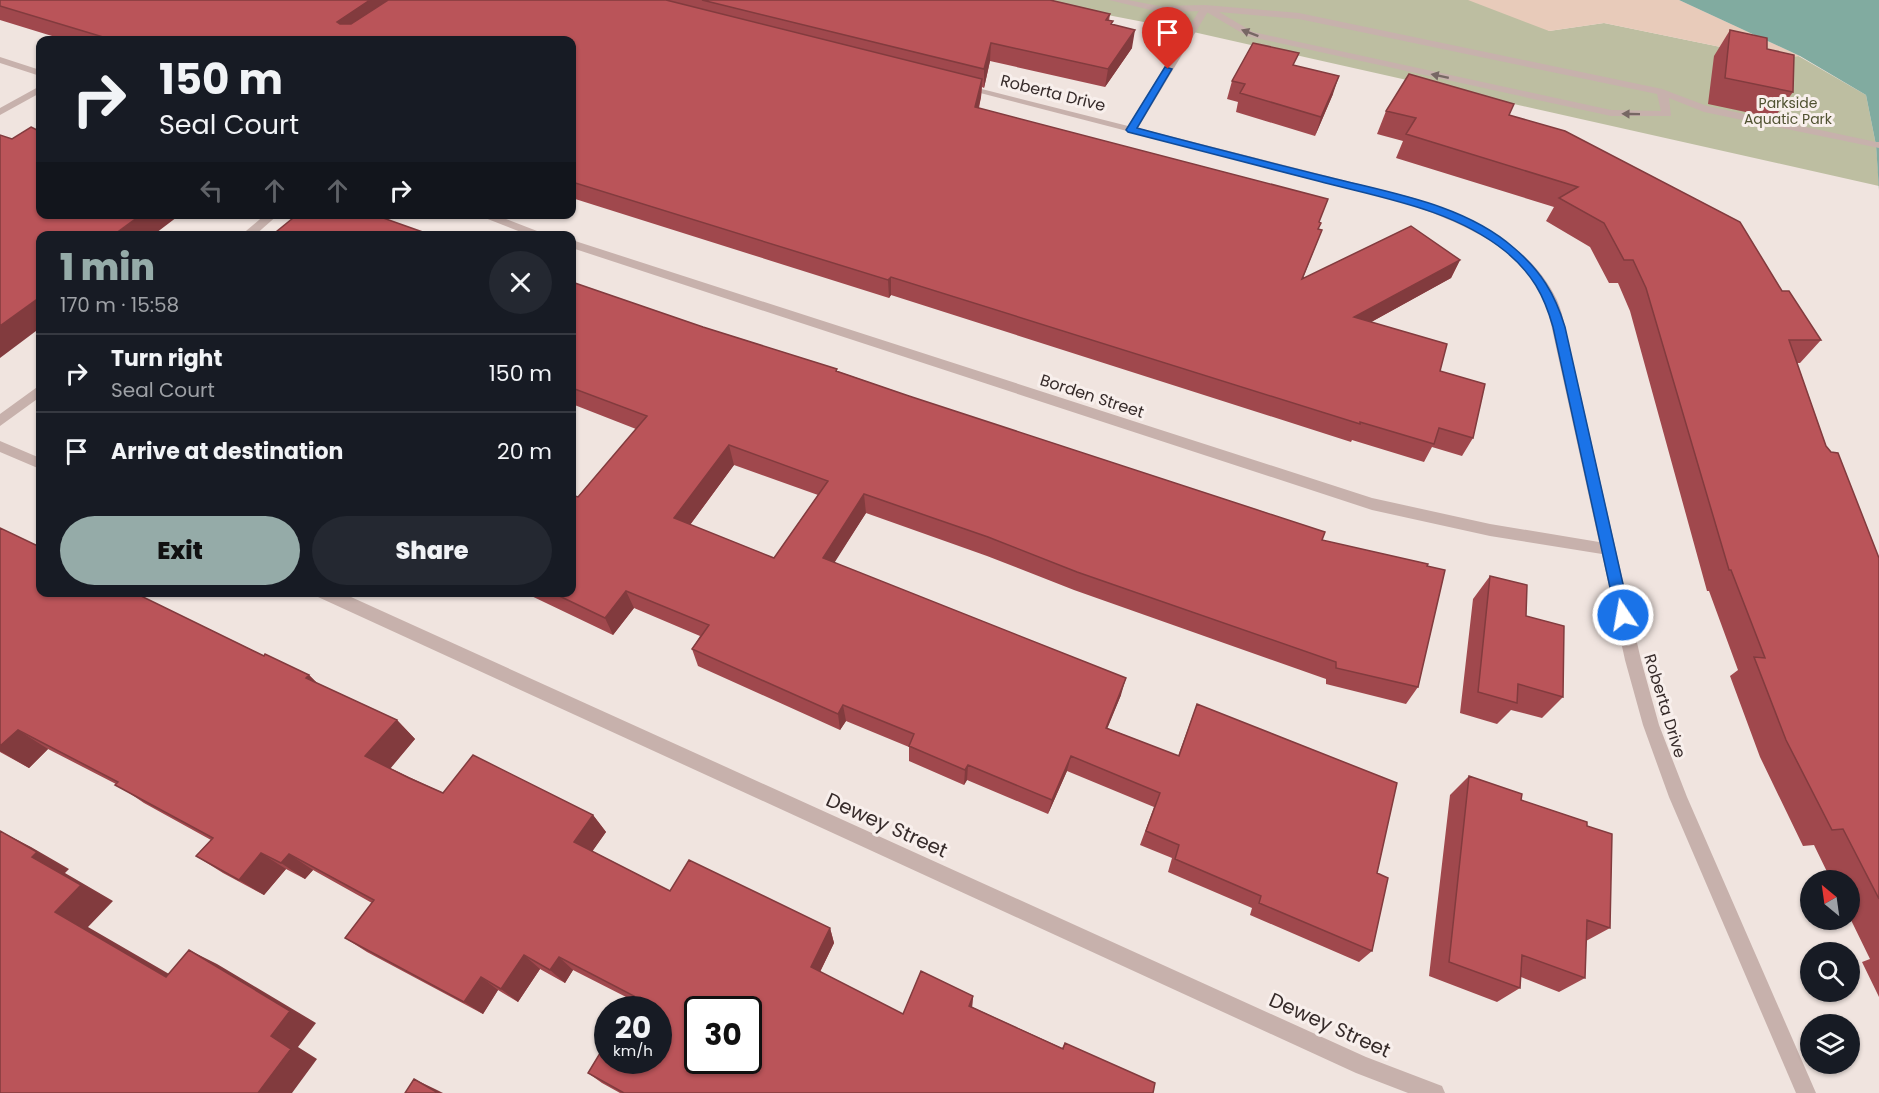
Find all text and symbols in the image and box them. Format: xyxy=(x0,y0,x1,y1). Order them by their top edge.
pin xyxy=(1142,7,1193,69)
icon: arrive xyxy=(1151,16,1184,49)
one-way arrow xyxy=(1241,27,1259,37)
text: 150 m xyxy=(159,50,283,109)
icon: right xyxy=(60,60,138,138)
street label: Roberta Drive xyxy=(998,69,1108,117)
one-way arrow xyxy=(1431,71,1450,80)
park label: Parkside Aquatic Park xyxy=(1744,93,1833,129)
text: Seal Court xyxy=(159,106,299,143)
one-way arrow xyxy=(1622,109,1641,119)
icon: left xyxy=(195,174,228,207)
icon: ahead xyxy=(258,174,291,207)
icon: ahead xyxy=(321,174,354,207)
icon: right xyxy=(384,174,417,207)
text: 1 min xyxy=(60,242,155,293)
button: close xyxy=(489,251,552,314)
text: 170 m · 15:58 xyxy=(60,291,179,319)
text: Turn right xyxy=(111,343,222,374)
icon: right xyxy=(60,357,93,390)
text: 150 m xyxy=(489,358,552,389)
street label: Borden Street xyxy=(1037,368,1147,424)
text: Seal Court xyxy=(111,376,215,404)
icon: arrive xyxy=(60,435,93,468)
text: Arrive at destination xyxy=(111,436,343,467)
text: 20 m xyxy=(497,436,552,467)
button: Exit xyxy=(60,516,300,585)
button: Share xyxy=(312,516,552,585)
position arrow xyxy=(1591,583,1655,647)
street label: Roberta Drive xyxy=(1638,651,1692,761)
street label: Dewey Street xyxy=(822,786,952,864)
north arrow xyxy=(1800,870,1860,930)
map controls xyxy=(1800,870,1860,1074)
button: search xyxy=(1800,942,1860,1002)
street label: Dewey Street xyxy=(1265,986,1395,1064)
speed limit sign: 30 xyxy=(684,996,762,1074)
text: 20 xyxy=(615,1006,651,1049)
button: layers xyxy=(1800,1014,1860,1074)
text: km/h xyxy=(613,1040,653,1061)

